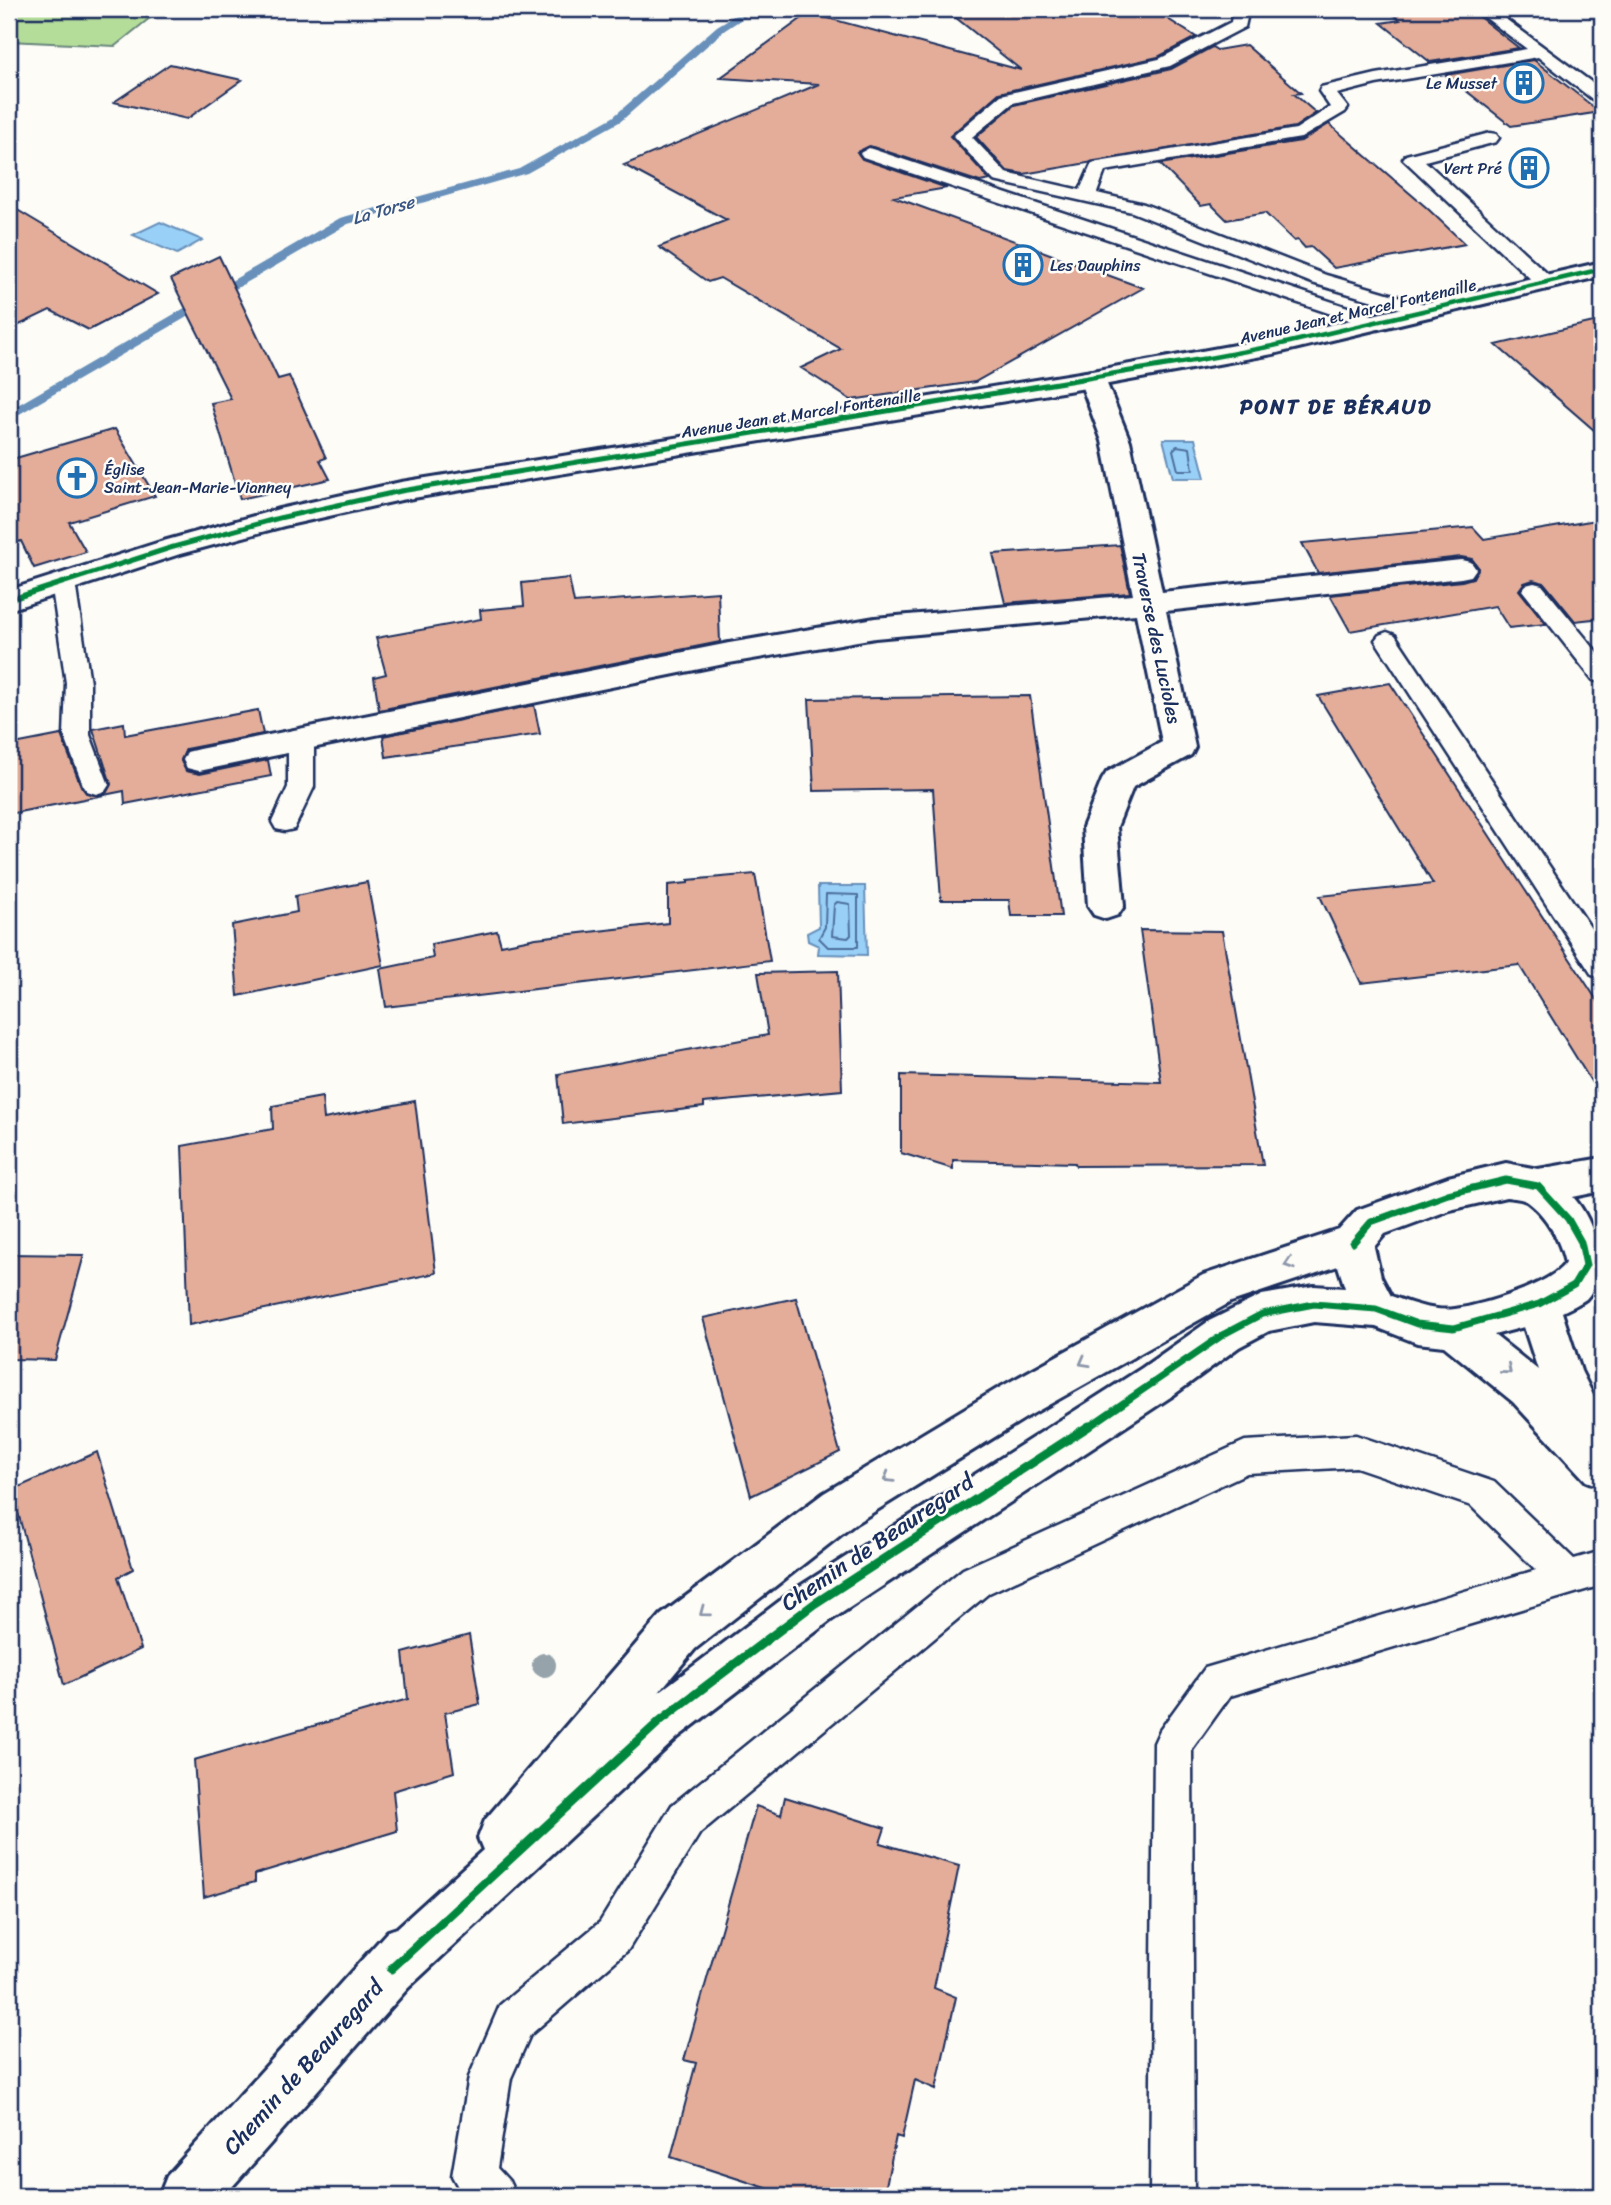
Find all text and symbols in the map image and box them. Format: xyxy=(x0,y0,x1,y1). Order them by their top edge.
building icon: Le Musset xyxy=(1503,62,1545,104)
place label: Le Musset xyxy=(1426,69,1498,98)
building icon: Vert Pré xyxy=(1508,147,1550,189)
place label: Vert Pré xyxy=(1444,154,1502,183)
water label: La Torse xyxy=(348,185,420,234)
building icon: Les Dauphins xyxy=(1002,244,1044,286)
place label: Les Dauphins xyxy=(1050,251,1141,280)
street label: Avenue Jean et Marcel Fontenaille xyxy=(1236,270,1479,353)
street label: Avenue Jean et Marcel Fontenaille xyxy=(678,380,923,447)
district label: PONT DE BÉRAUD xyxy=(1240,388,1432,426)
place label: Église Saint-Jean-Marie-Vianney xyxy=(104,455,292,502)
church icon: Église Saint-Jean-Marie-Vianney xyxy=(56,457,98,499)
street label: Traverse des Lucioles xyxy=(1122,549,1191,727)
one-way arrow xyxy=(1283,1256,1295,1270)
one-way arrow xyxy=(1079,1354,1091,1367)
one-way arrow xyxy=(1499,1362,1512,1374)
street label: Chemin de Beauregard xyxy=(772,1461,984,1623)
one-way arrow xyxy=(883,1470,896,1483)
one-way arrow xyxy=(700,1603,712,1616)
street label: Chemin de Beauregard xyxy=(212,1968,395,2165)

